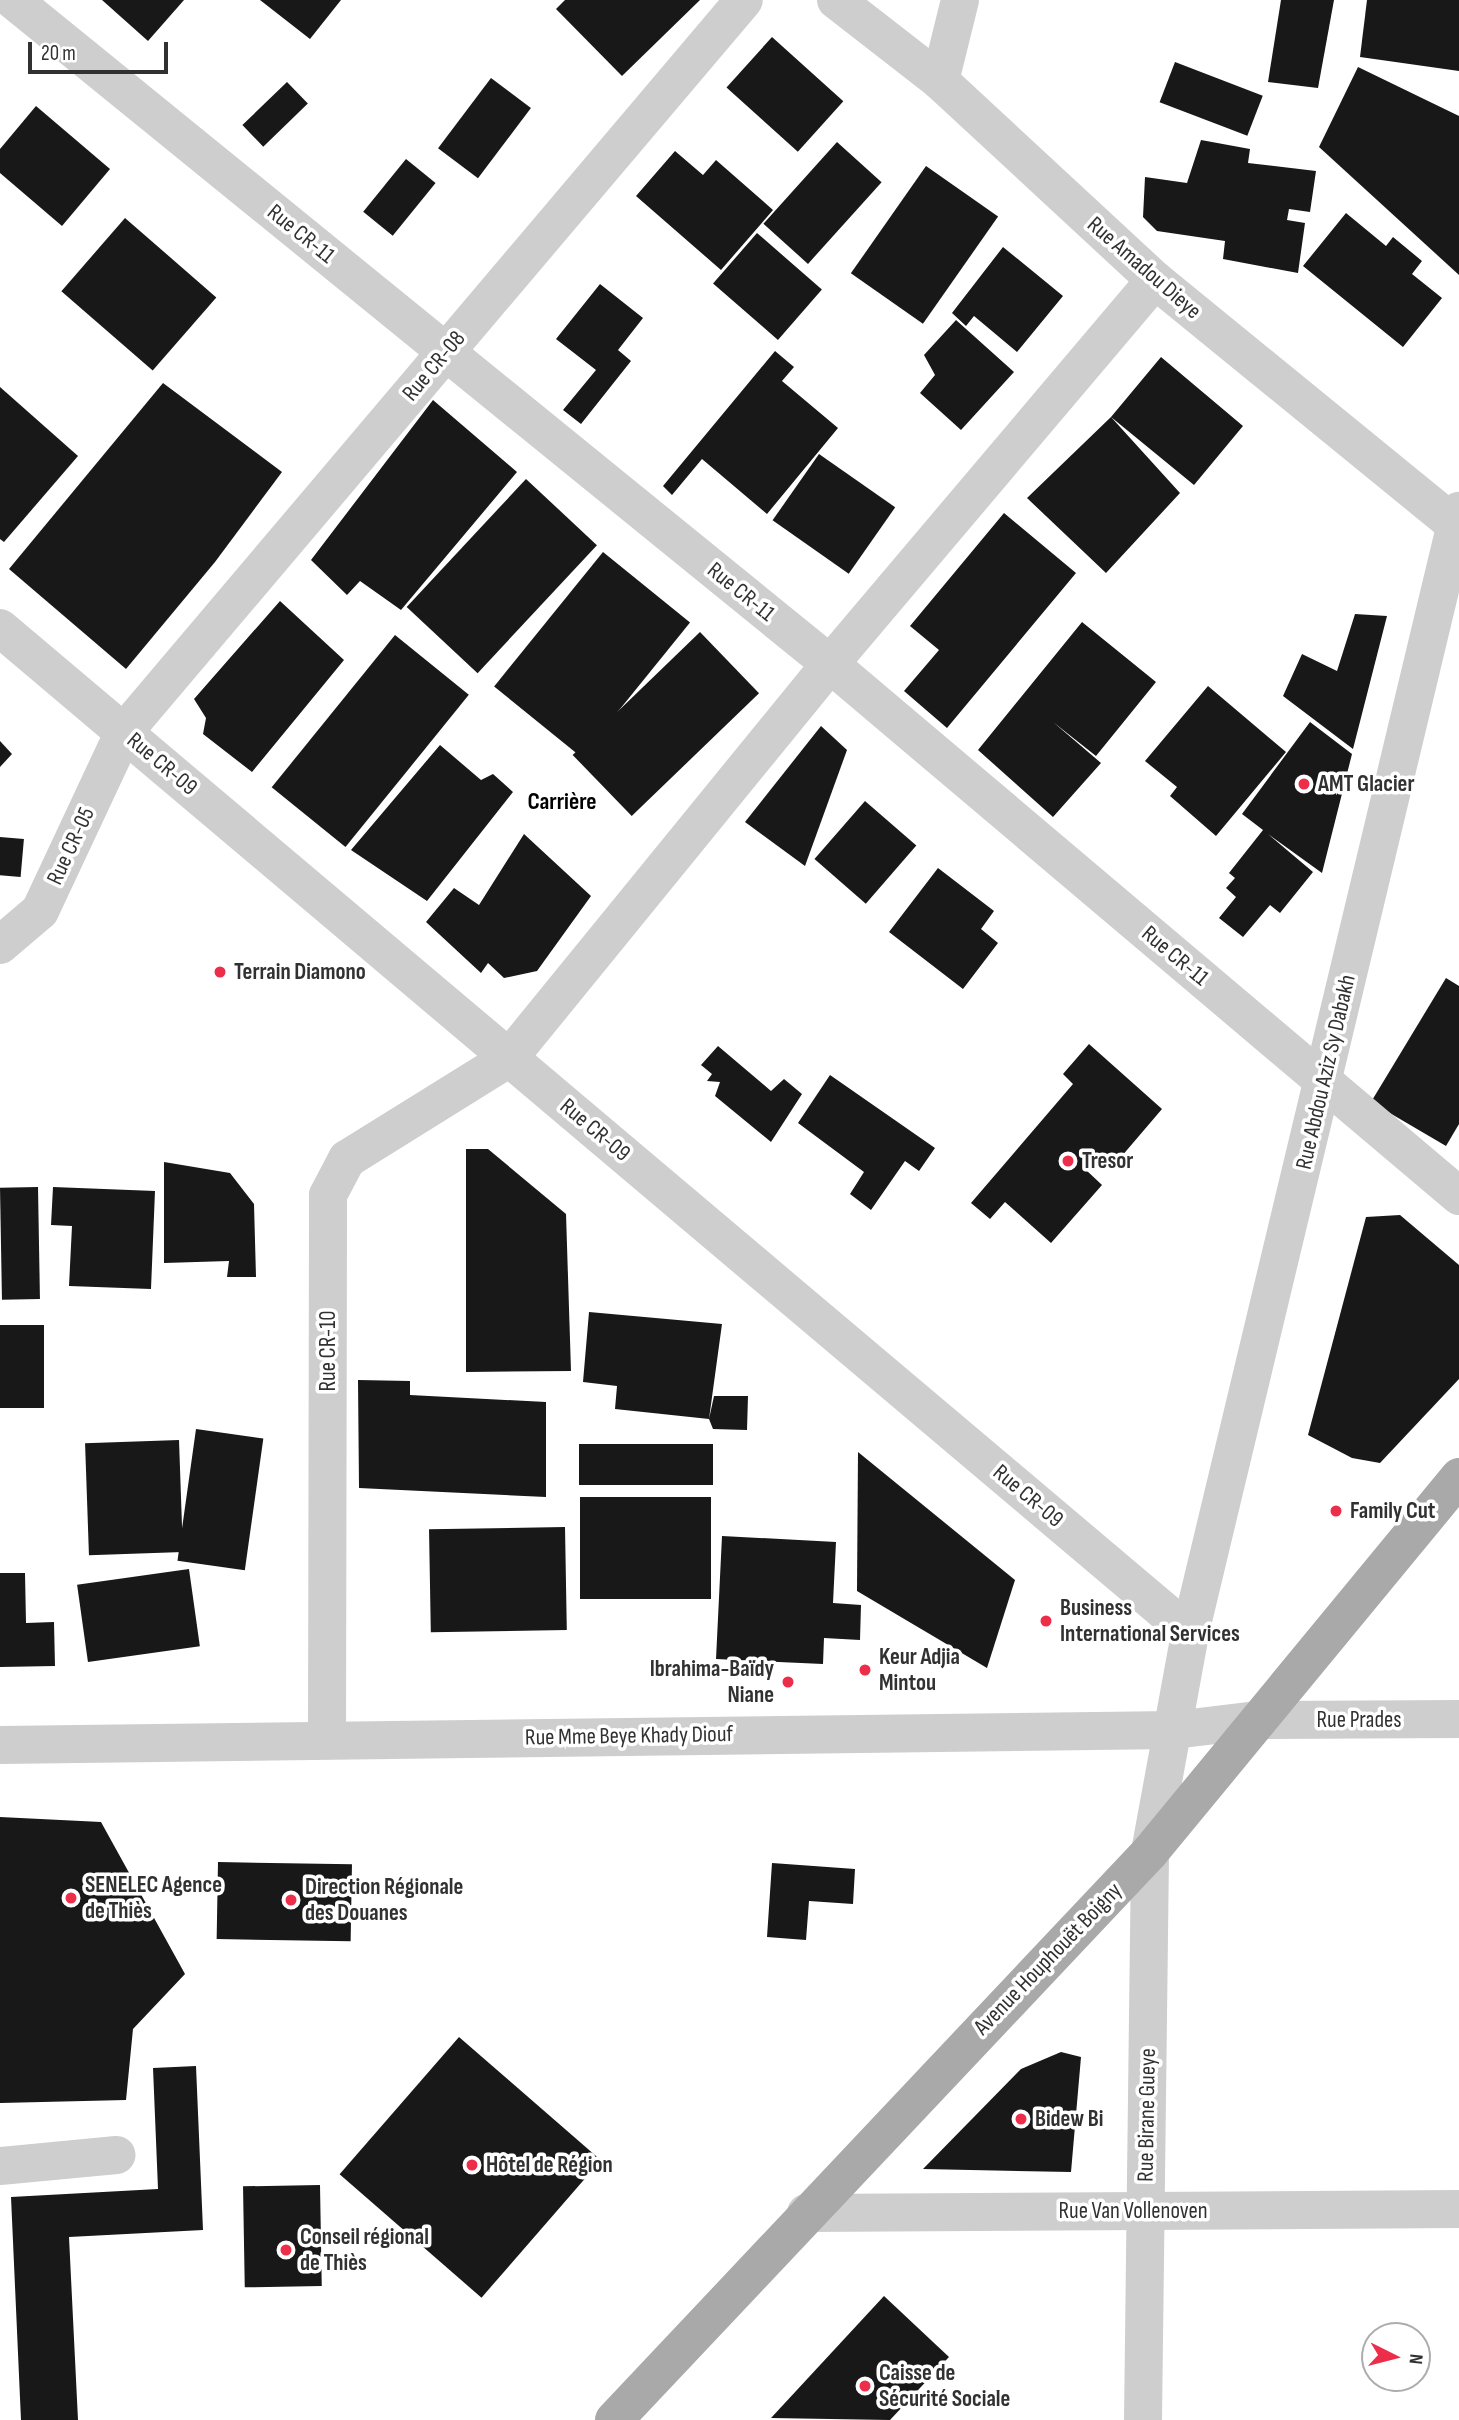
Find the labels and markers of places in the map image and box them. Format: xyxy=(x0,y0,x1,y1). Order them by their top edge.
place label: AMT Glacier xyxy=(1318,770,1415,798)
marker: AMT Glacier xyxy=(1296,776,1312,792)
place label: Terrain Diamono xyxy=(234,958,366,986)
marker: Terrain Diamono xyxy=(212,964,228,980)
place label: Tresor xyxy=(1082,1147,1133,1175)
marker: Tresor xyxy=(1060,1153,1076,1169)
place label: Family Cut xyxy=(1350,1497,1435,1525)
marker: Family Cut xyxy=(1328,1503,1344,1519)
place label: Business International Services xyxy=(1060,1594,1240,1648)
marker: Business International Services xyxy=(1038,1613,1054,1629)
place label: Keur Adjia Mintou xyxy=(879,1643,960,1697)
place label: Ibrahima-Baïdy Niane xyxy=(650,1655,774,1709)
marker: Keur Adjia Mintou xyxy=(857,1662,873,1678)
marker: Ibrahima-Baïdy Niane xyxy=(780,1674,796,1690)
place label: SENELEC Agence de Thiès xyxy=(85,1871,222,1925)
place label: Direction Régionale des Douanes xyxy=(305,1873,463,1927)
marker: SENELEC Agence de Thiès xyxy=(63,1890,79,1906)
marker: Direction Régionale des Douanes xyxy=(283,1892,299,1908)
place label: Bidew Bi xyxy=(1035,2105,1103,2133)
marker: Bidew Bi xyxy=(1013,2111,1029,2127)
place label: Hôtel de Région xyxy=(486,2151,613,2179)
marker: Hôtel de Région xyxy=(464,2157,480,2173)
place label: Conseil régional de Thiès xyxy=(300,2223,429,2277)
marker: Conseil régional de Thiès xyxy=(278,2242,294,2258)
place label: Caisse de Sécurité Sociale xyxy=(879,2359,1010,2413)
marker: Caisse de Sécurité Sociale xyxy=(857,2378,873,2394)

